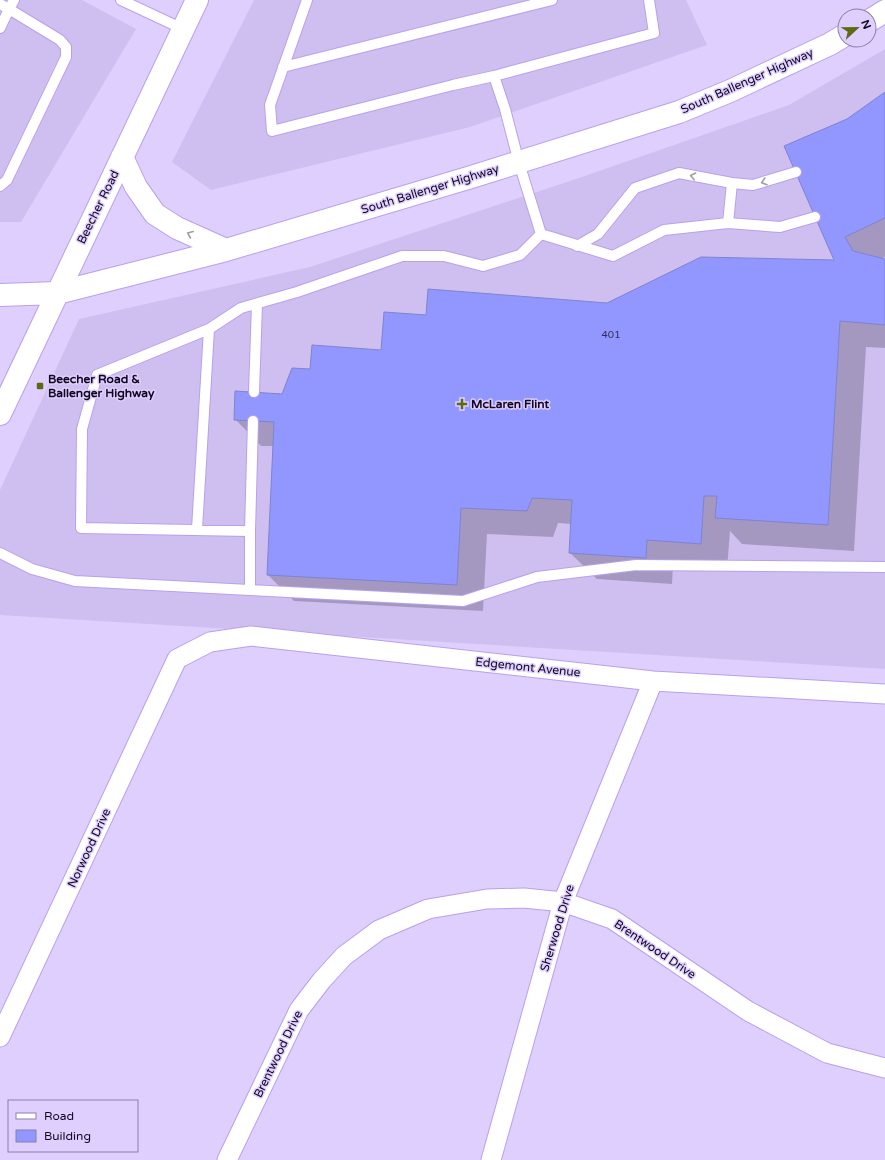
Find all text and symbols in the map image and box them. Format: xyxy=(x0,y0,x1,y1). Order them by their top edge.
north arrow xyxy=(837,8,877,48)
text: N xyxy=(858,18,873,31)
street label: South Ballenger Highway xyxy=(679,45,816,117)
street label: South Ballenger Highway xyxy=(359,161,501,217)
street label: Beecher Road xyxy=(74,168,122,246)
one-way arrow xyxy=(690,172,696,180)
one-way arrow xyxy=(761,177,768,186)
one-way arrow xyxy=(187,231,195,239)
house number: 401 xyxy=(602,329,620,341)
place label: Beecher Road & Ballenger Highway xyxy=(48,372,155,401)
marker: Beecher Road & Ballenger Highway xyxy=(35,381,45,391)
place label: McLaren Flint xyxy=(471,397,549,411)
marker: McLaren Flint xyxy=(456,398,468,410)
street label: Edgemont Avenue xyxy=(475,655,581,679)
street label: Norwood Drive xyxy=(65,806,114,890)
street label: Sherwood Drive xyxy=(537,883,577,973)
street label: Brentwood Drive xyxy=(612,917,699,982)
street label: Brentwood Drive xyxy=(251,1008,305,1100)
legend xyxy=(8,1100,138,1152)
text: Road xyxy=(44,1109,74,1123)
text: Building xyxy=(44,1129,91,1143)

